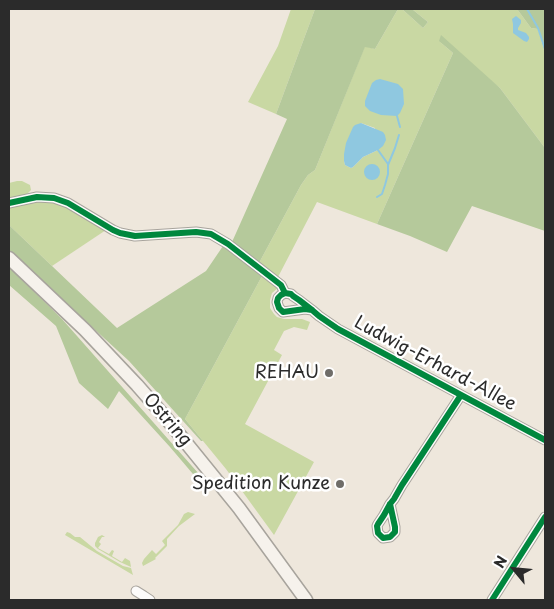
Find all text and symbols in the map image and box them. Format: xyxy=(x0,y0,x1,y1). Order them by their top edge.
street label: Ludwig-Erhard-Allee xyxy=(350,312,520,416)
place label: REHAU xyxy=(255,362,319,384)
marker: REHAU xyxy=(323,367,335,379)
street label: Ostring xyxy=(138,389,196,451)
place label: Spedition Kunze xyxy=(192,473,330,495)
marker: Spedition Kunze xyxy=(334,478,346,490)
north arrow xyxy=(489,544,539,594)
text: N xyxy=(488,552,512,572)

